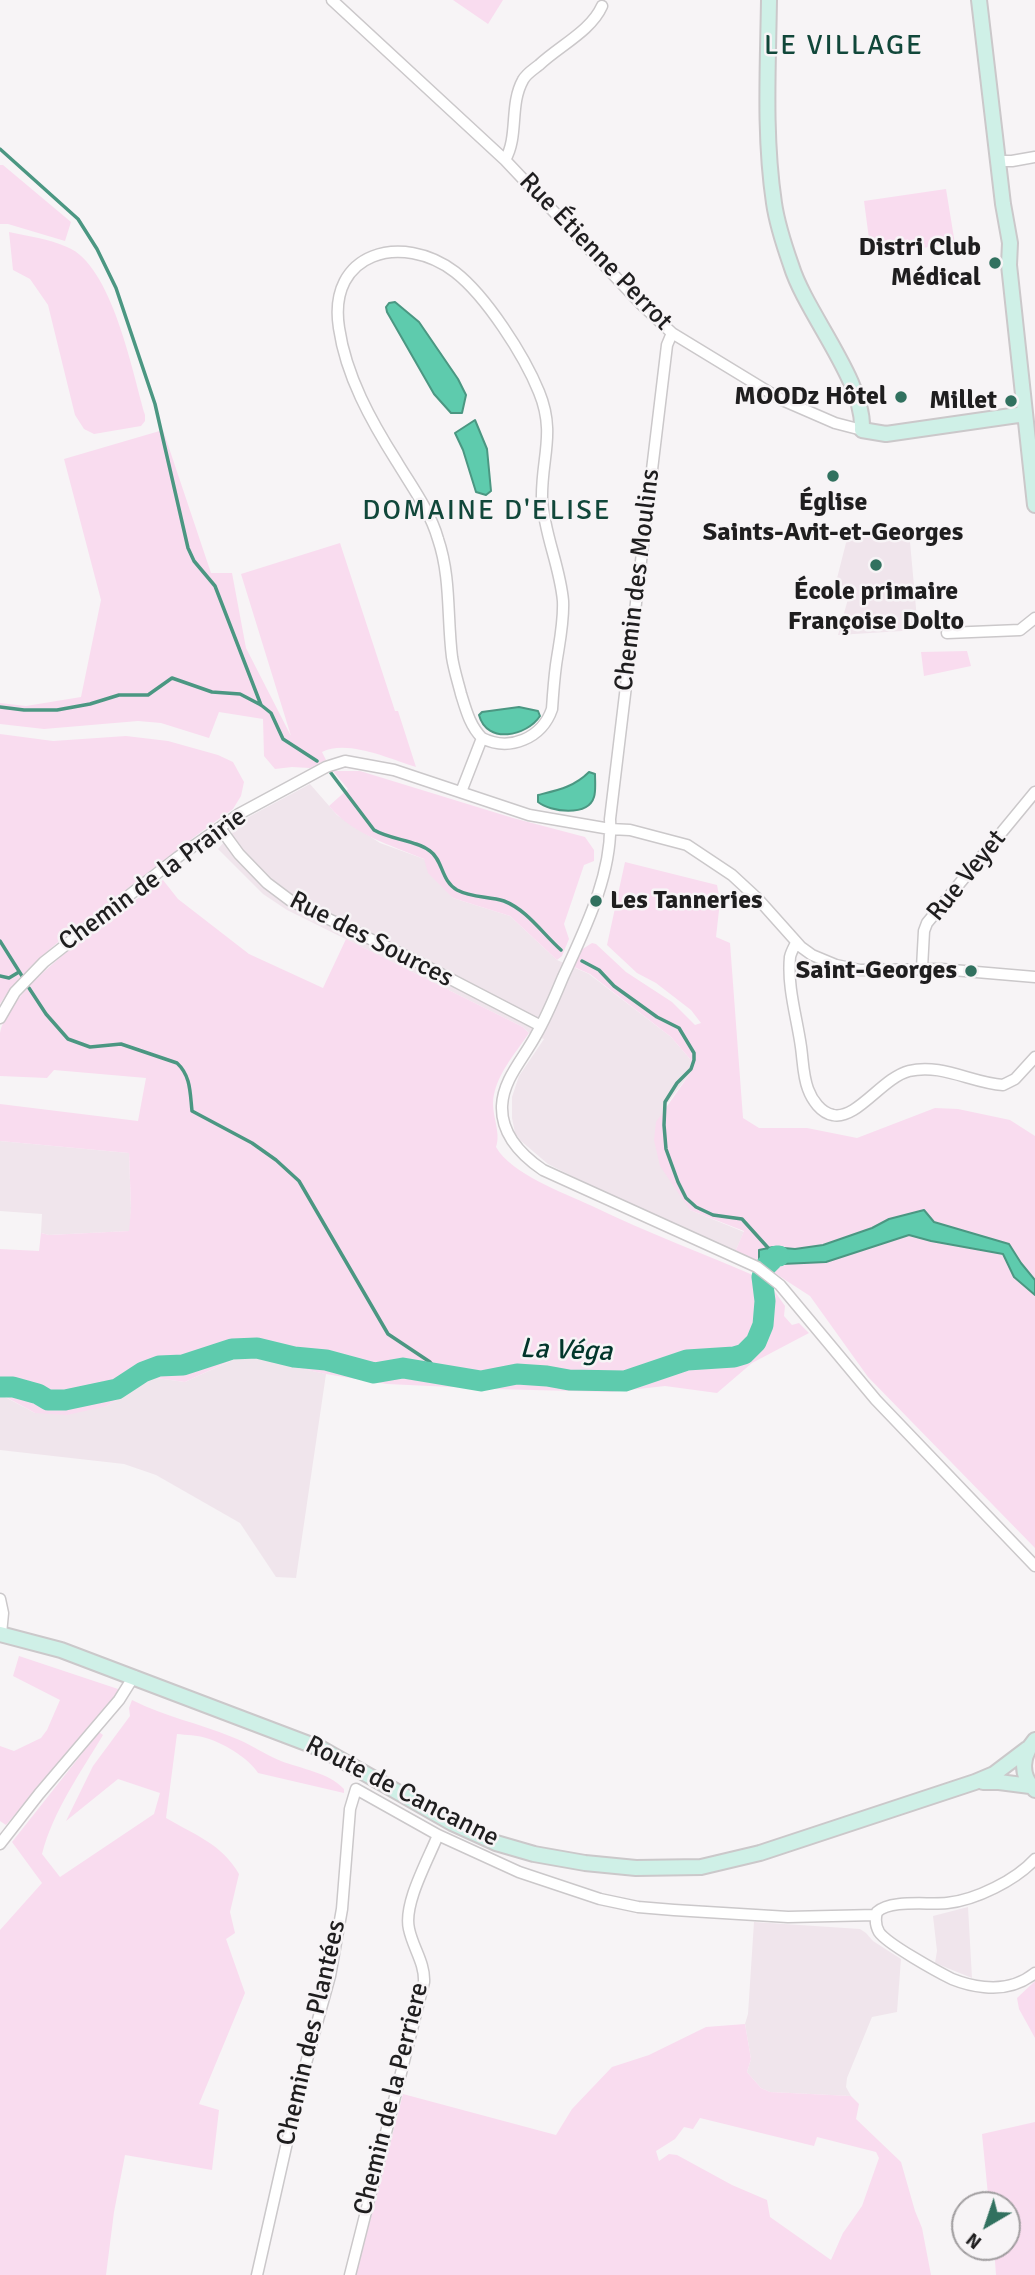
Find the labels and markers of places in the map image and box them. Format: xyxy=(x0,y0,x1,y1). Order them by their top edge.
place label: Distri Club Médical xyxy=(859,232,981,294)
marker: Distri Club Médical xyxy=(987,255,1003,271)
place label: MOODz Hôtel xyxy=(734,381,887,413)
place label: Millet xyxy=(929,385,997,417)
marker: MOODz Hôtel xyxy=(893,389,909,405)
marker: Millet xyxy=(1003,393,1019,409)
marker: Église Saints-Avit-et-Georges xyxy=(825,468,841,484)
place label: Église Saints-Avit-et-Georges xyxy=(703,487,963,548)
marker: École primaire Françoise Dolto xyxy=(868,557,884,573)
place label: École primaire Françoise Dolto xyxy=(788,576,964,638)
place label: Les Tanneries xyxy=(610,885,763,917)
marker: Les Tanneries xyxy=(588,893,604,909)
place label: Saint-Georges xyxy=(796,955,957,987)
marker: Saint-Georges xyxy=(963,963,979,979)

